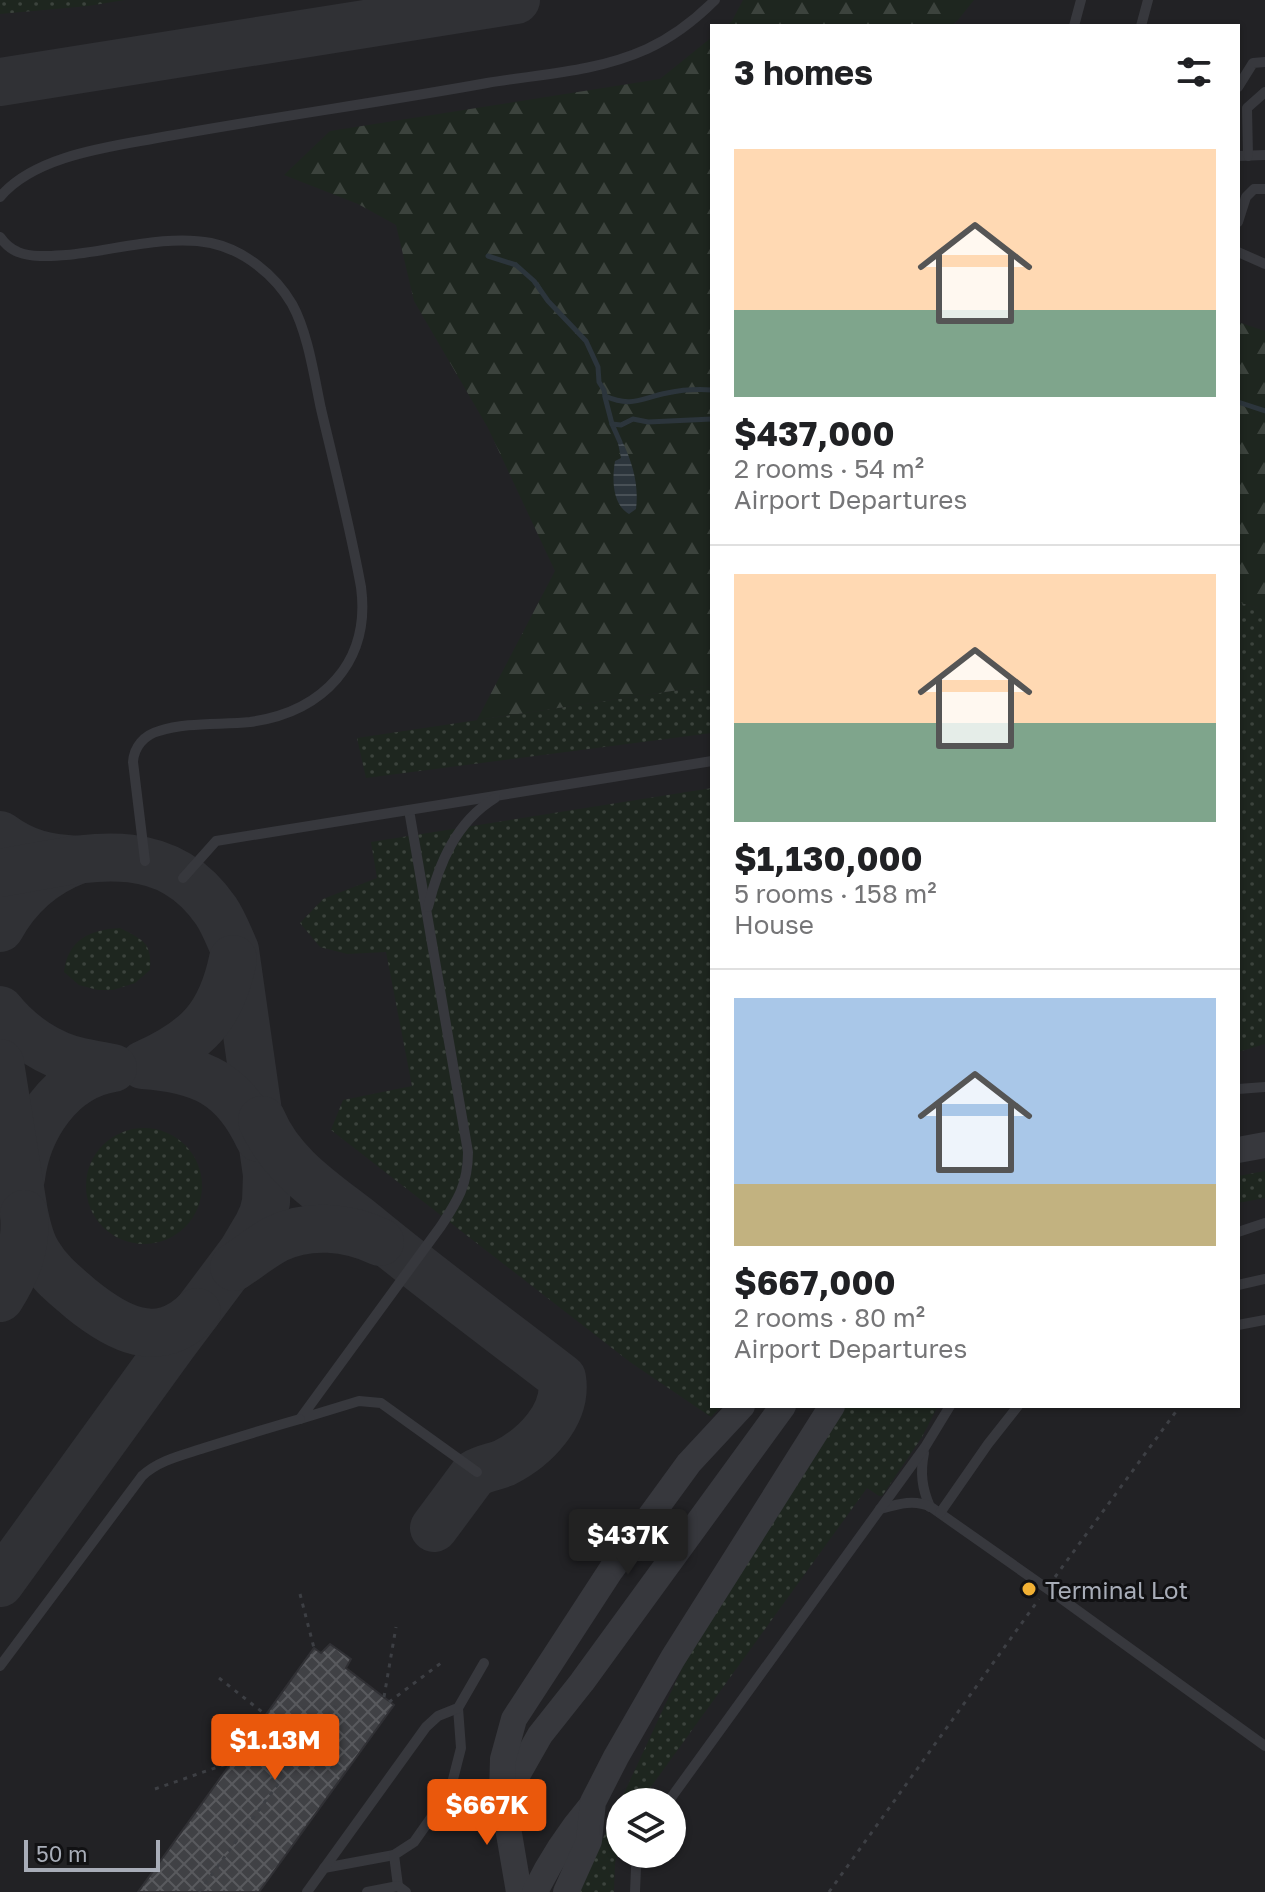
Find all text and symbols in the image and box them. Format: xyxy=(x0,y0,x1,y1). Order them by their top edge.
icon: filters xyxy=(1172,50,1216,94)
text: 3 homes xyxy=(734,52,873,92)
icon: home xyxy=(903,201,1047,345)
text: $437,000 xyxy=(734,413,894,453)
text: 2 rooms · 54 m² xyxy=(734,453,924,484)
text: Airport Departures xyxy=(734,484,967,515)
icon: home xyxy=(903,626,1047,770)
text: $1,130,000 xyxy=(734,838,923,878)
text: 5 rooms · 158 m² xyxy=(734,878,937,909)
text: House xyxy=(734,909,814,940)
icon: home xyxy=(903,1050,1047,1194)
text: $667,000 xyxy=(734,1262,896,1302)
text: 2 rooms · 80 m² xyxy=(734,1302,925,1333)
text: Airport Departures xyxy=(734,1333,967,1364)
pin: $437K xyxy=(572,1509,684,1577)
text: $437K xyxy=(587,1519,669,1550)
place label: Terminal Lot xyxy=(1045,1575,1188,1604)
marker: Terminal Lot xyxy=(1020,1580,1038,1598)
pin: $1.13M xyxy=(210,1714,340,1782)
text: $1.13M xyxy=(229,1724,321,1755)
pin: $667K xyxy=(431,1779,543,1847)
map controls xyxy=(606,1788,686,1868)
button: layers xyxy=(606,1788,686,1868)
text: $667K xyxy=(445,1789,529,1820)
scale bar xyxy=(24,1836,160,1872)
text: 50 m xyxy=(36,1840,87,1867)

